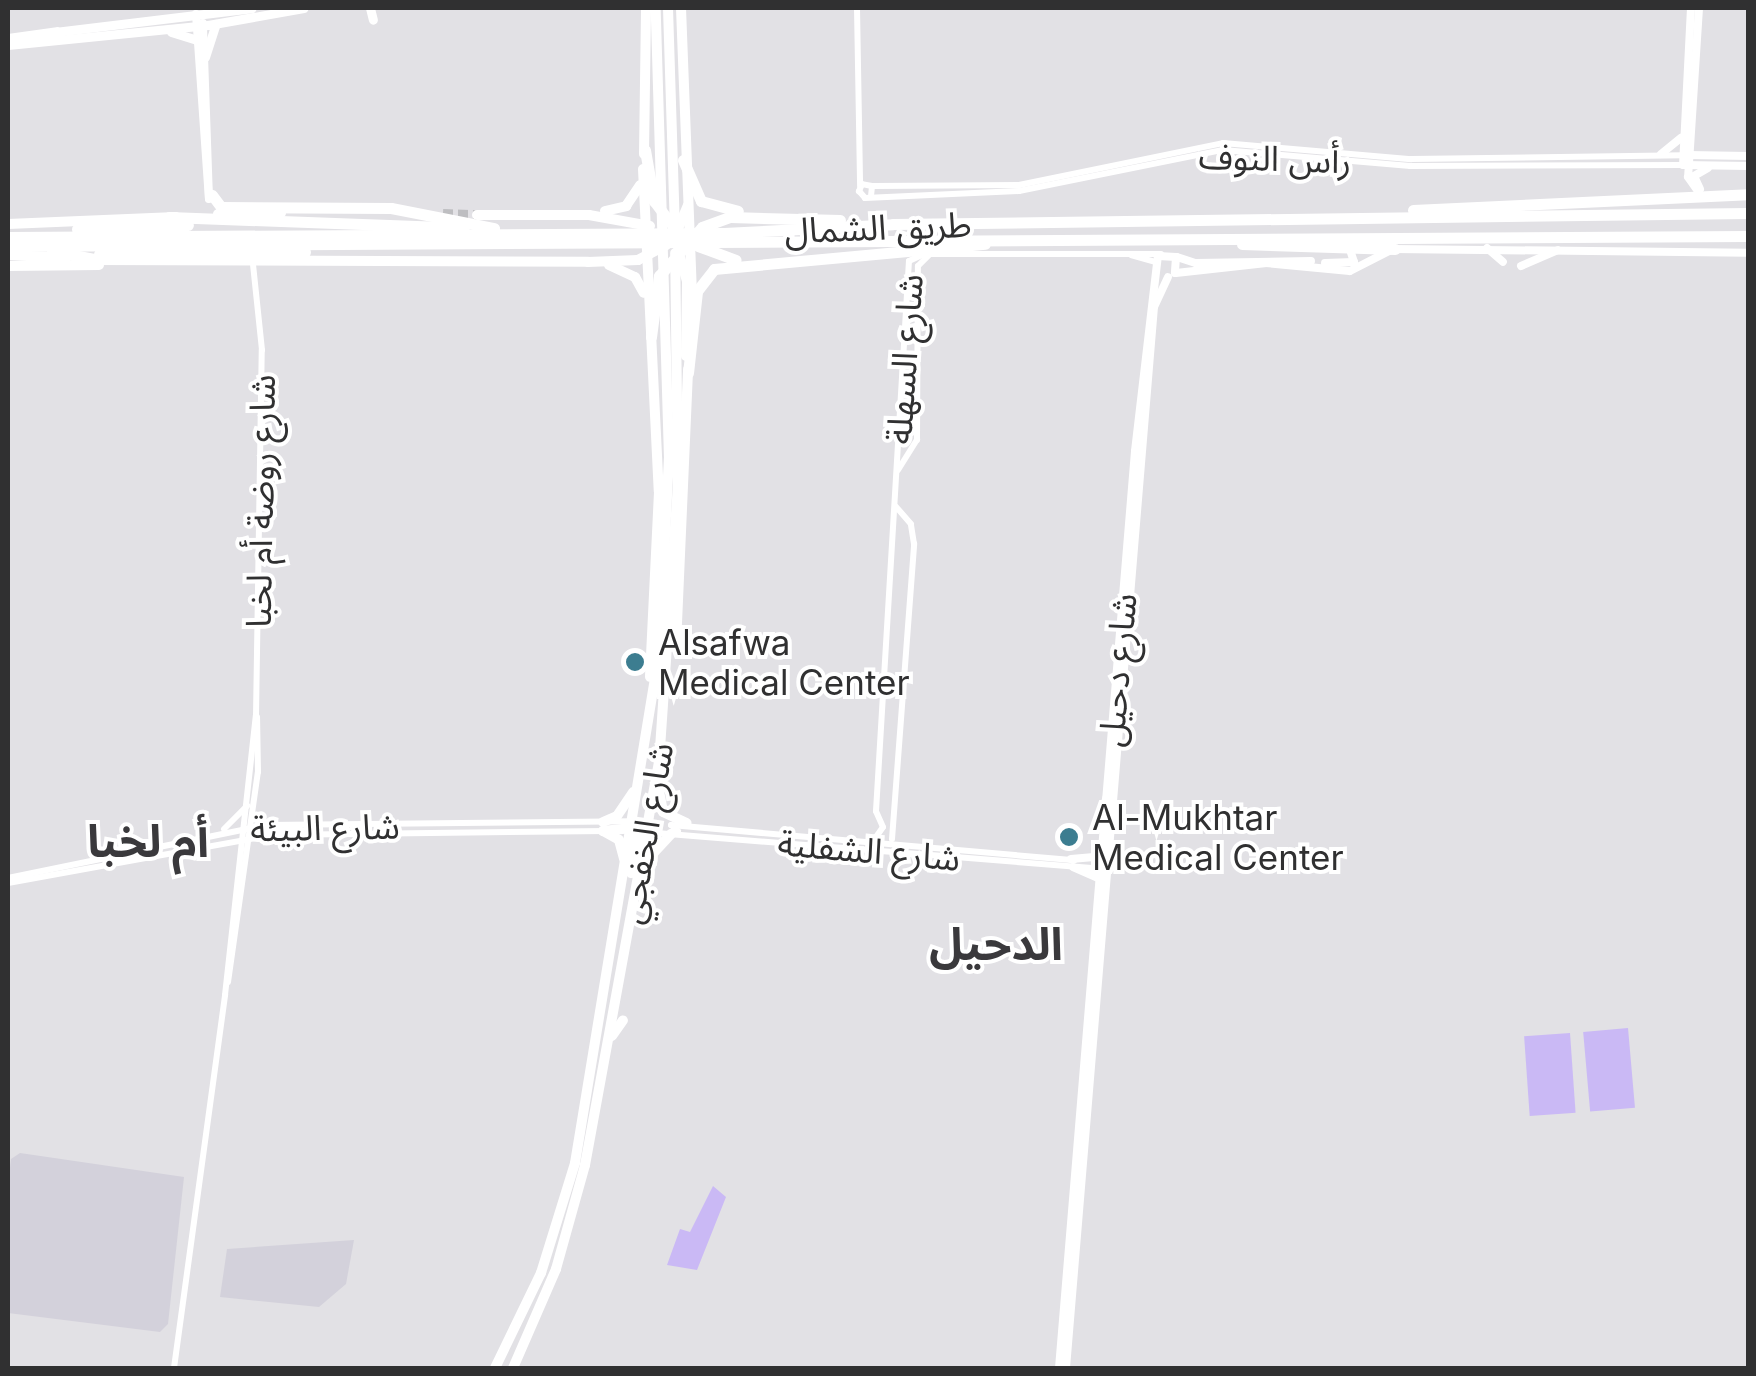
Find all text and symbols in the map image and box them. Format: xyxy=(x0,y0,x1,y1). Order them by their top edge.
street label: رأس النوف xyxy=(1198,134,1352,182)
street label: طريق الشمال xyxy=(784,203,972,251)
street label: شارع السهلة xyxy=(877,272,931,446)
street label: شارع روضة أم لخبا xyxy=(237,374,283,628)
street label: شارع دحيل xyxy=(1089,591,1145,749)
place label: Alsafwa Medical Center xyxy=(658,621,910,703)
marker: Alsafwa Medical Center xyxy=(622,649,648,675)
street label: شارع الخفجي xyxy=(608,739,682,927)
place label: Al-Mukhtar Medical Center xyxy=(1092,796,1344,878)
street label: شارع البيئة xyxy=(250,805,400,849)
district label: أم لخبا xyxy=(87,814,209,868)
street label: شارع الشفلية xyxy=(776,821,962,879)
marker: Al-Mukhtar Medical Center xyxy=(1056,824,1082,850)
district label: الدحيل xyxy=(929,917,1063,971)

